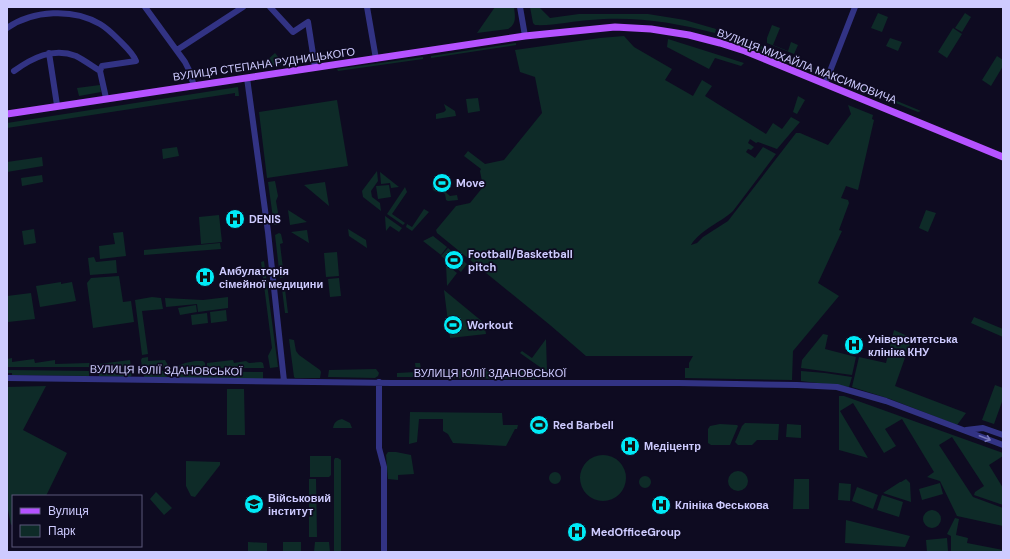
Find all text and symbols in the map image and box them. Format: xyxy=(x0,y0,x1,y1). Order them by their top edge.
street label: ВУЛИЦЯ МИХАЙЛА МАКСИМОВИЧА xyxy=(715,25,899,107)
street label: ВУЛИЦЯ СТЕПАНА РУДНИЦЬКОГО xyxy=(172,44,356,84)
sports icon: Move xyxy=(431,172,453,194)
place label: Move xyxy=(456,176,485,190)
hospital icon: DENIS xyxy=(224,208,246,230)
place label: DENIS xyxy=(249,212,281,226)
place label: Football/Basketball pitch xyxy=(468,247,573,274)
sports icon: Football/Basketball pitch xyxy=(443,249,465,271)
place label: Амбулаторія сімейної медицини xyxy=(219,264,323,291)
hospital icon: Амбулаторія сімейної медицини xyxy=(194,266,216,288)
sports icon: Workout xyxy=(442,314,464,336)
place label: Workout xyxy=(467,318,513,332)
place label: Університетська клініка КНУ xyxy=(868,332,958,359)
hospital icon: Університетська клініка КНУ xyxy=(843,334,865,356)
street label: ВУЛИЦЯ ЮЛІЇ ЗДАНОВСЬКОЇ xyxy=(90,362,243,378)
street label: ВУЛИЦЯ ЮЛІЇ ЗДАНОВСЬКОЇ xyxy=(414,366,567,380)
sports icon: Red Barbell xyxy=(528,414,550,436)
place label: Red Barbell xyxy=(553,418,614,432)
one-way arrow xyxy=(978,434,990,442)
hospital icon: Медіцентр xyxy=(619,435,641,457)
place label: Медіцентр xyxy=(644,439,701,453)
place label: Військовий інститут xyxy=(268,491,331,518)
school or university icon: Військовий інститут xyxy=(243,493,265,515)
hospital icon: Клініка Феськова xyxy=(650,494,672,516)
legend xyxy=(12,495,142,547)
place label: Клініка Феськова xyxy=(675,498,770,512)
text: Вулиця xyxy=(48,503,89,519)
hospital icon: MedOfficeGroup xyxy=(566,521,588,543)
text: Парк xyxy=(48,523,76,539)
place label: MedOfficeGroup xyxy=(591,525,681,539)

